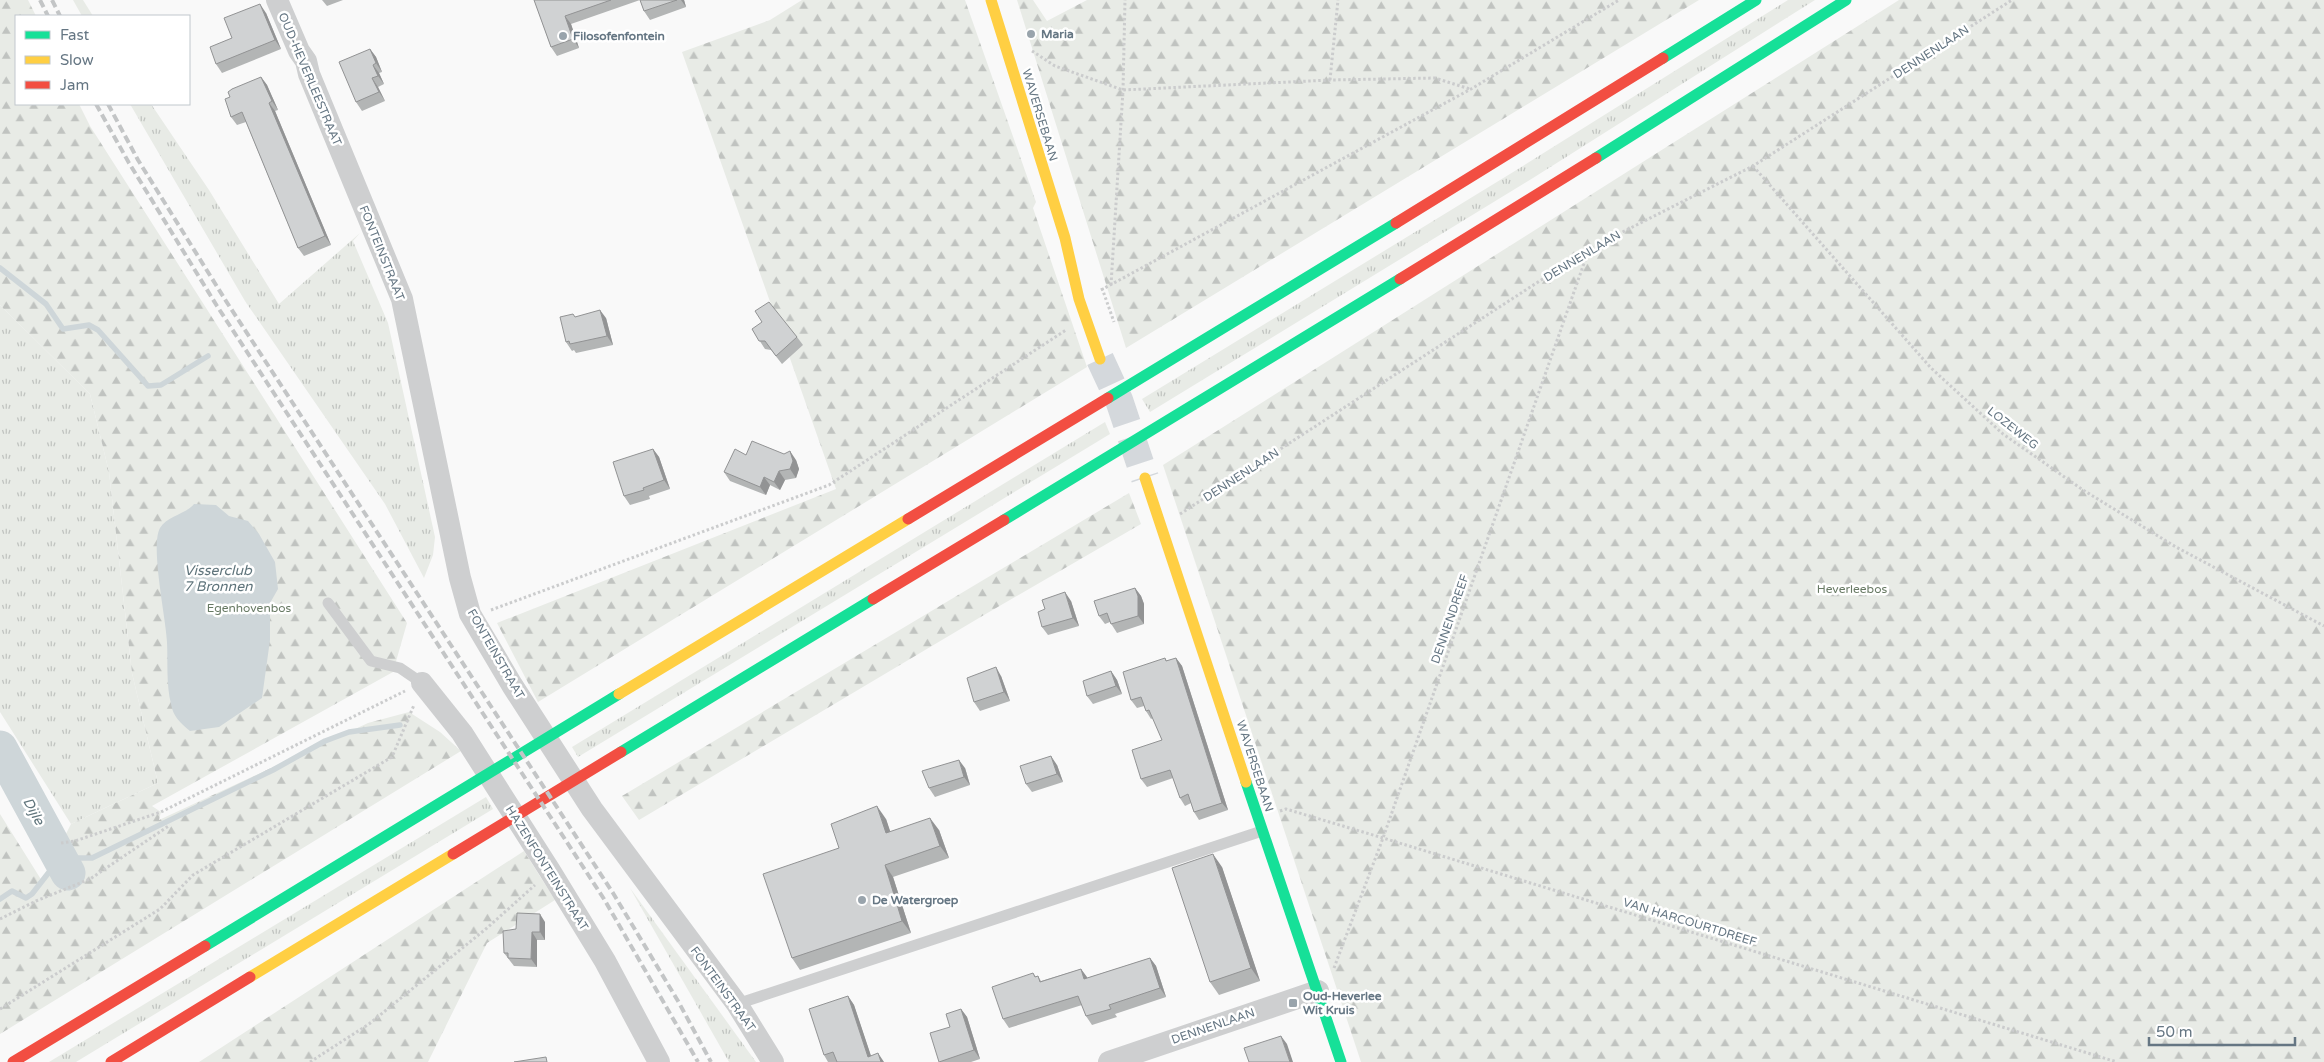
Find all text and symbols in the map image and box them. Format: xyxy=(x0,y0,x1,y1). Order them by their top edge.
street label: OUD-HEVERLEESTRAAT xyxy=(276,10,345,148)
legend xyxy=(15,15,190,105)
street label: DENNENLAAN xyxy=(1891,22,1971,82)
text: Fast xyxy=(60,26,90,44)
place label: Maria xyxy=(1041,27,1074,41)
marker: Maria xyxy=(1025,28,1037,40)
place label: Filosofenfontein xyxy=(573,29,665,43)
marker: Filosofenfontein xyxy=(557,30,569,42)
text: Slow xyxy=(60,51,94,69)
street label: WAVERSEBAAN xyxy=(1019,67,1061,163)
text: Jam xyxy=(60,76,89,94)
street label: FONTEINSTRAAT xyxy=(356,203,408,303)
street label: DENNENLAAN xyxy=(1541,228,1623,284)
street label: LOZEWEG xyxy=(1985,404,2041,452)
street label: DENNENLAAN xyxy=(1201,445,1281,505)
water label: Visserclub 7 Bronnen xyxy=(183,562,253,595)
street label: DENNENDREEF xyxy=(1428,573,1472,665)
park label: Heverleebos xyxy=(1817,582,1887,596)
park label: Egenhovenbos xyxy=(207,601,292,615)
street label: FONTEINSTRAAT xyxy=(465,607,528,702)
street label: WAVERSEBAAN xyxy=(1234,718,1276,814)
water label: Dijle xyxy=(19,795,49,829)
street label: HAZENFONTEINSTRAAT xyxy=(503,803,592,934)
place label: De Watergroep xyxy=(872,893,959,908)
marker: De Watergroep xyxy=(856,894,868,906)
street label: VAN HARCOURTDREEF xyxy=(1621,895,1759,949)
street label: FONTEINSTRAAT xyxy=(688,944,759,1035)
place label: Oud-Heverlee Wit Kruis xyxy=(1303,989,1382,1017)
marker: Oud-Heverlee Wit Kruis xyxy=(1287,997,1299,1009)
street label: DENNENLAAN xyxy=(1169,1005,1257,1047)
scale bar xyxy=(2149,1014,2295,1046)
text: 50 m xyxy=(2156,1023,2193,1041)

